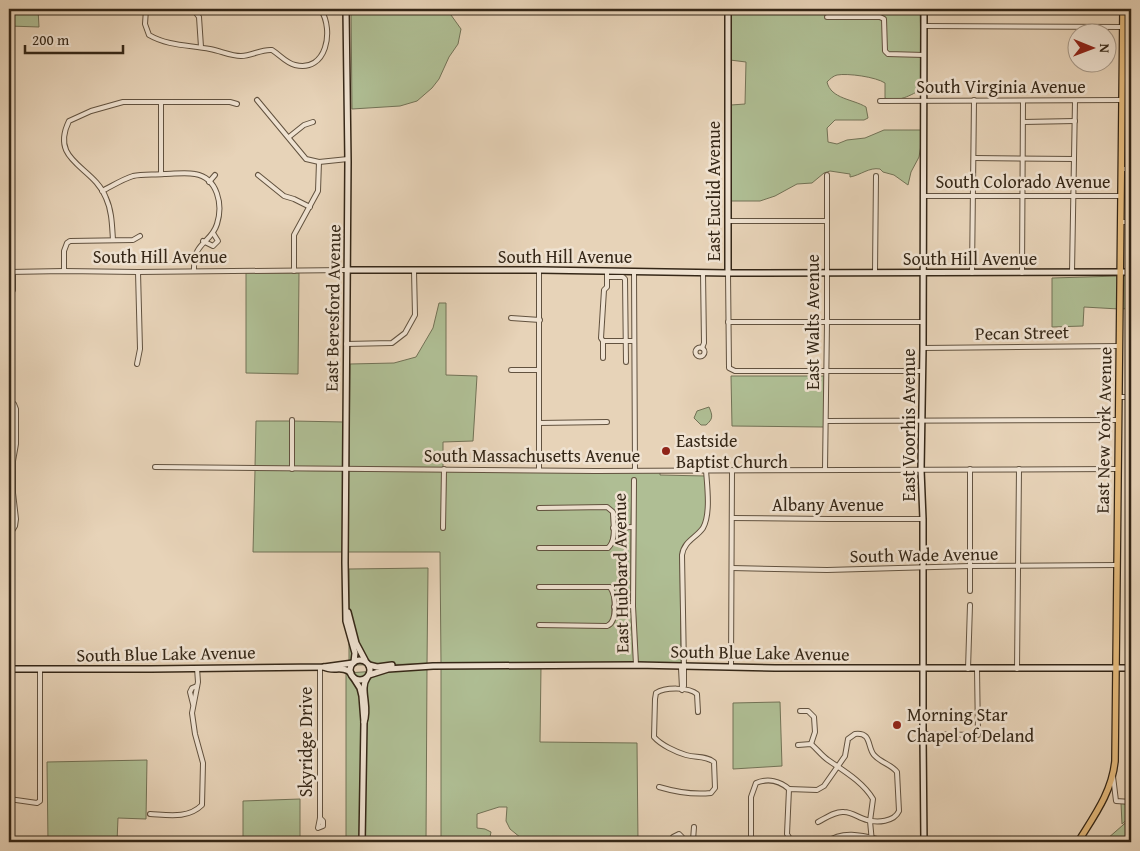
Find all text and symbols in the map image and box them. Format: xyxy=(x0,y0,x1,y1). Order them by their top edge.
scale bar xyxy=(25,22,122,54)
north arrow xyxy=(1068,22,1118,72)
text: 200 m xyxy=(32,29,70,50)
text: N xyxy=(1095,43,1115,54)
street label: South Virginia Avenue xyxy=(916,73,1086,100)
street label: East Euclid Avenue xyxy=(700,121,727,261)
street label: South Colorado Avenue xyxy=(935,168,1111,195)
street label: East Beresford Avenue xyxy=(318,224,347,392)
street label: South Hill Avenue xyxy=(93,243,227,270)
street label: South Hill Avenue xyxy=(498,243,632,270)
street label: South Hill Avenue xyxy=(903,245,1037,272)
street label: East Walts Avenue xyxy=(799,254,826,390)
street label: Pecan Street xyxy=(975,318,1070,347)
street label: East New York Avenue xyxy=(1089,346,1118,514)
street label: East Voorhis Avenue xyxy=(895,348,922,502)
place label: Eastside Baptist Church xyxy=(676,427,788,475)
street label: South Massachusetts Avenue xyxy=(424,442,640,469)
marker: Eastside Baptist Church xyxy=(660,445,672,457)
street label: Albany Avenue xyxy=(772,491,884,518)
street label: East Hubbard Avenue xyxy=(606,493,635,653)
street label: South Wade Avenue xyxy=(849,540,999,569)
street label: South Blue Lake Avenue xyxy=(670,637,850,668)
street label: South Blue Lake Avenue xyxy=(76,638,256,669)
street label: Skyridge Drive xyxy=(292,687,319,797)
place label: Morning Star Chapel of Deland xyxy=(907,701,1035,749)
marker: Morning Star Chapel of Deland xyxy=(891,719,903,731)

